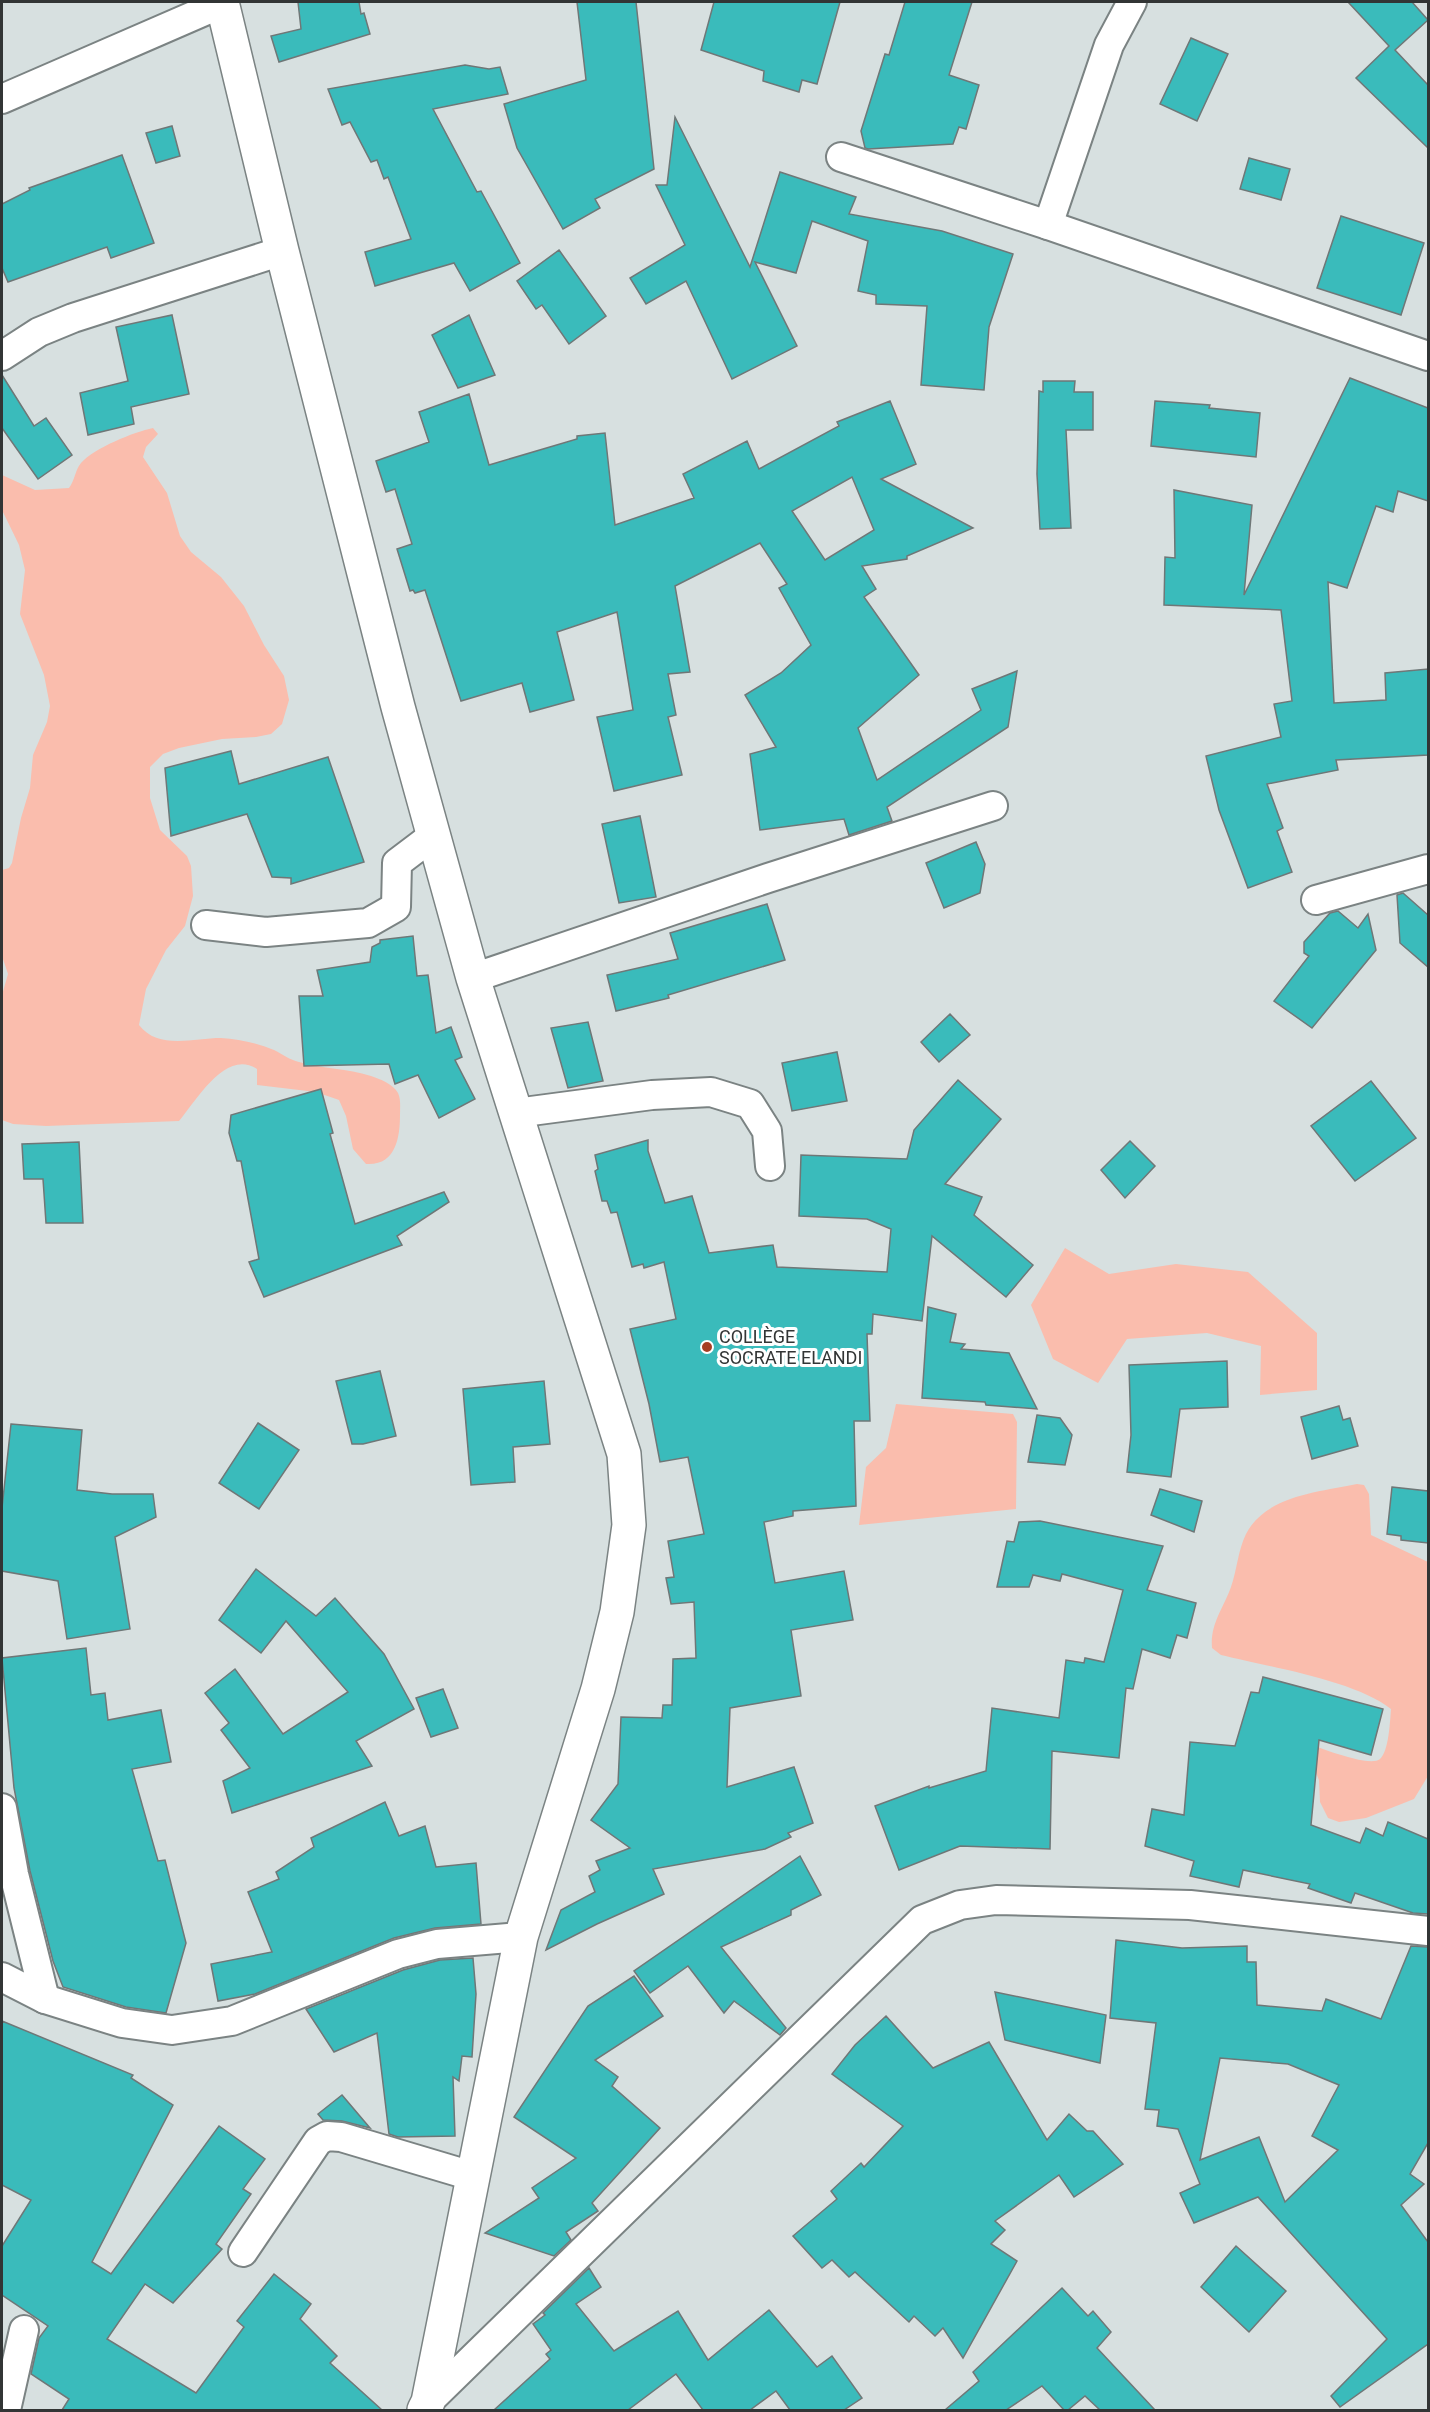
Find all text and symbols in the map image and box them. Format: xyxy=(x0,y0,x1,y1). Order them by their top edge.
place label: COLLÈGE SOCRATE ELANDI xyxy=(719,1326,862,1368)
marker: COLLÈGE SOCRATE ELANDI xyxy=(700,1340,714,1354)

